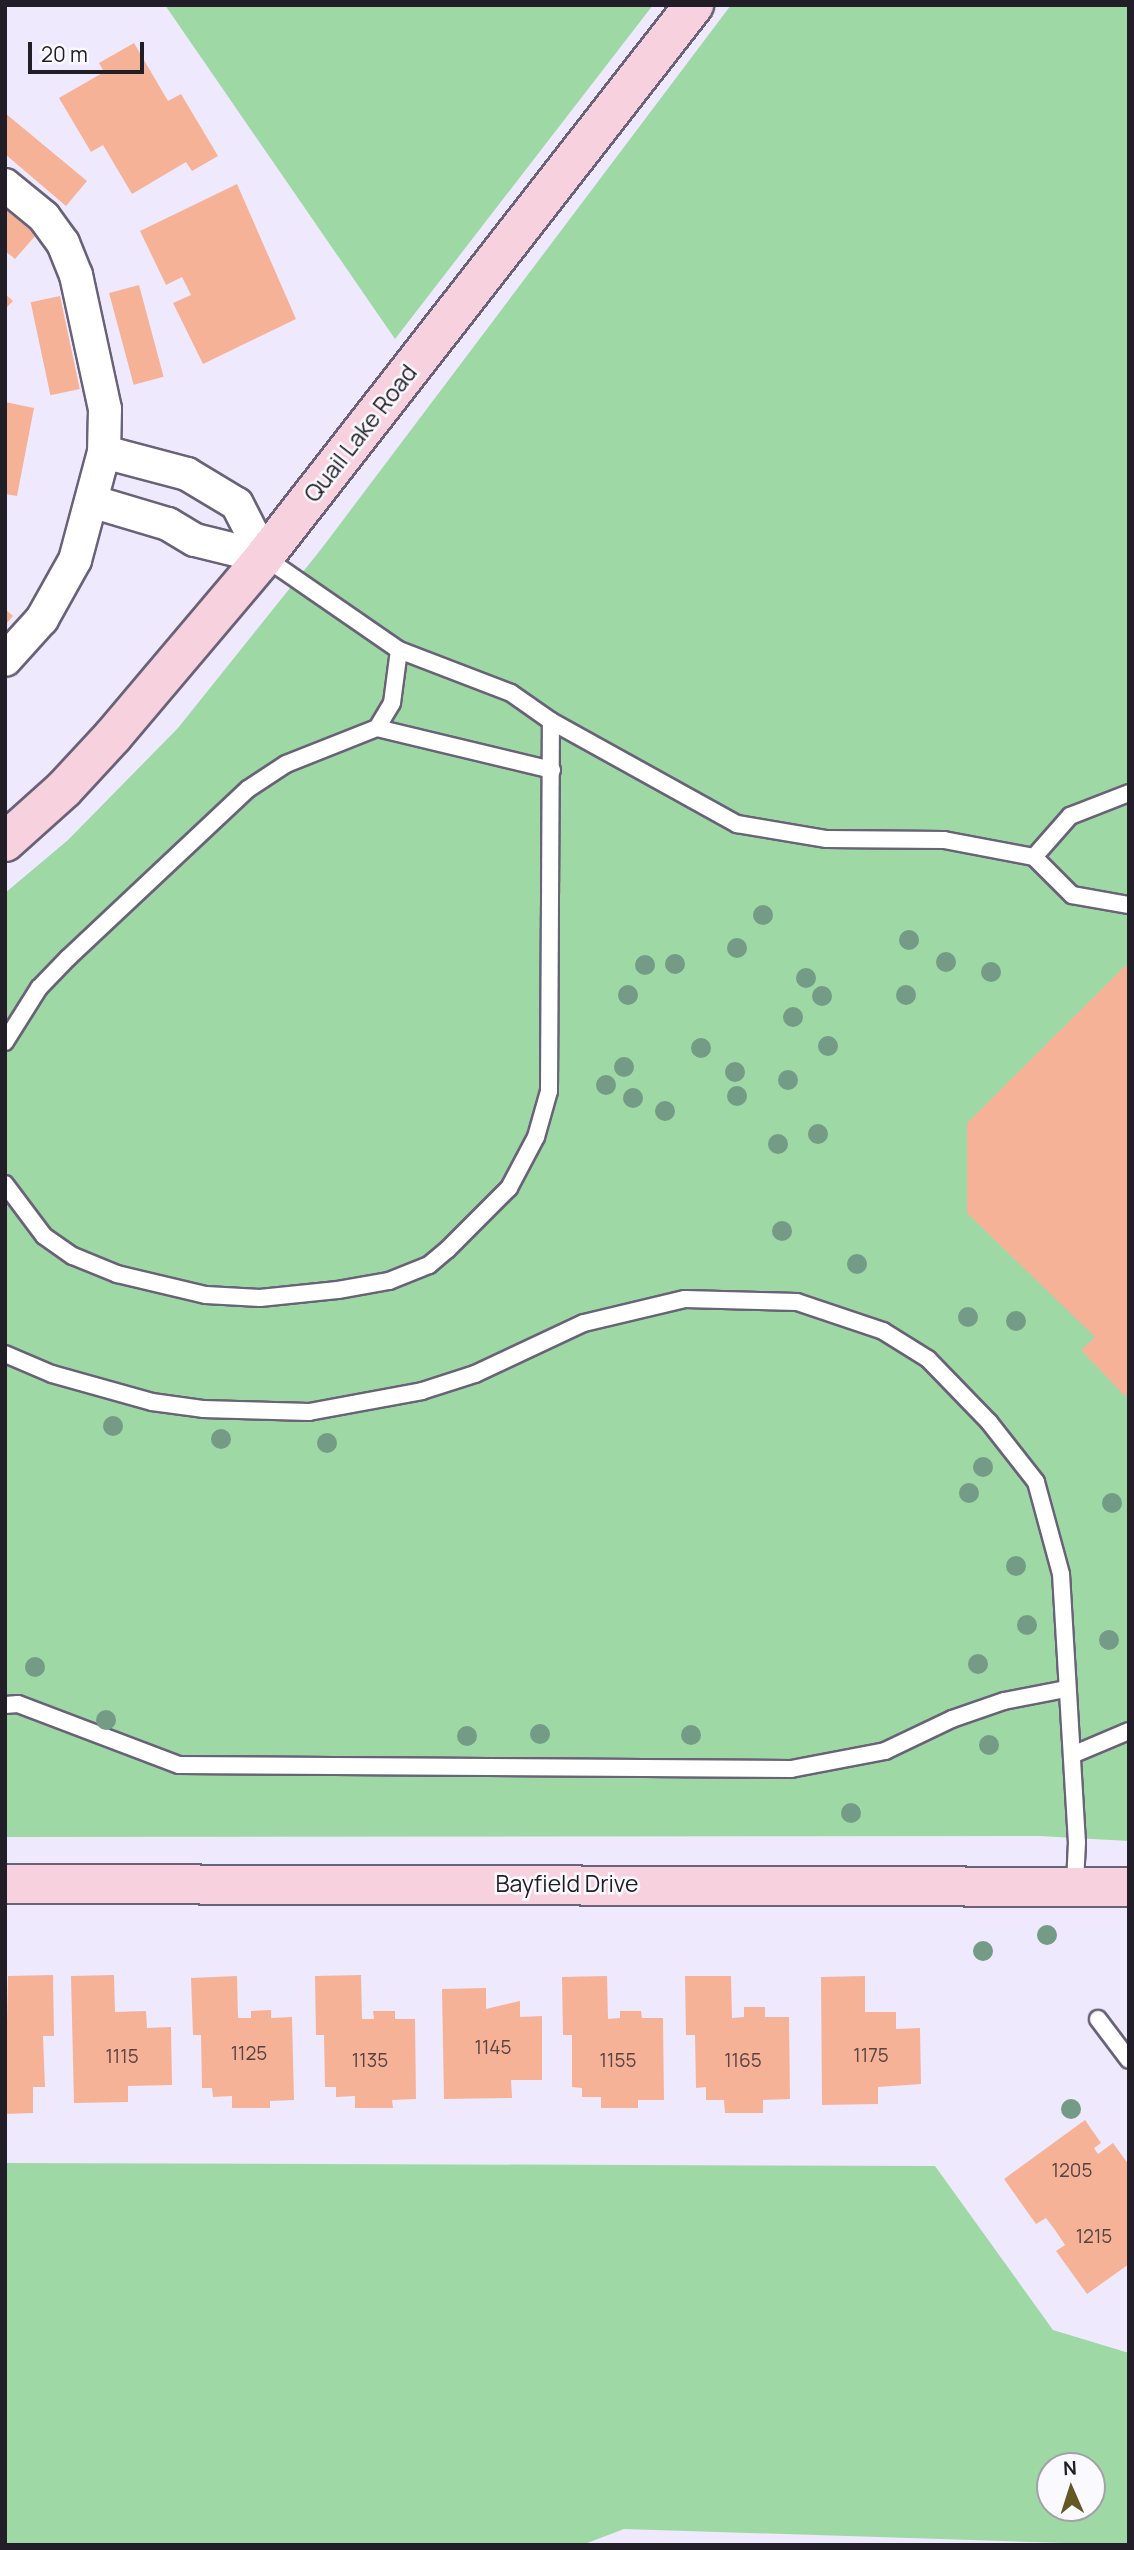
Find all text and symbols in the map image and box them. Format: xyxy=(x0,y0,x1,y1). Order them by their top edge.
scale bar xyxy=(32,28,147,72)
text: 20 m xyxy=(41,40,88,68)
street label: Quail Lake Road xyxy=(298,359,422,507)
street label: Bayfield Drive xyxy=(495,1869,639,1897)
house number: 1145 xyxy=(475,2037,511,2059)
house number: 1125 xyxy=(231,2043,267,2065)
house number: 1175 xyxy=(853,2045,889,2067)
house number: 1115 xyxy=(105,2046,139,2068)
house number: 1135 xyxy=(352,2050,388,2072)
house number: 1155 xyxy=(600,2050,636,2072)
house number: 1165 xyxy=(724,2050,762,2072)
house number: 1205 xyxy=(1052,2160,1092,2182)
house number: 1215 xyxy=(1076,2226,1112,2248)
north arrow xyxy=(1036,2452,1106,2522)
text: N xyxy=(1063,2455,1078,2481)

